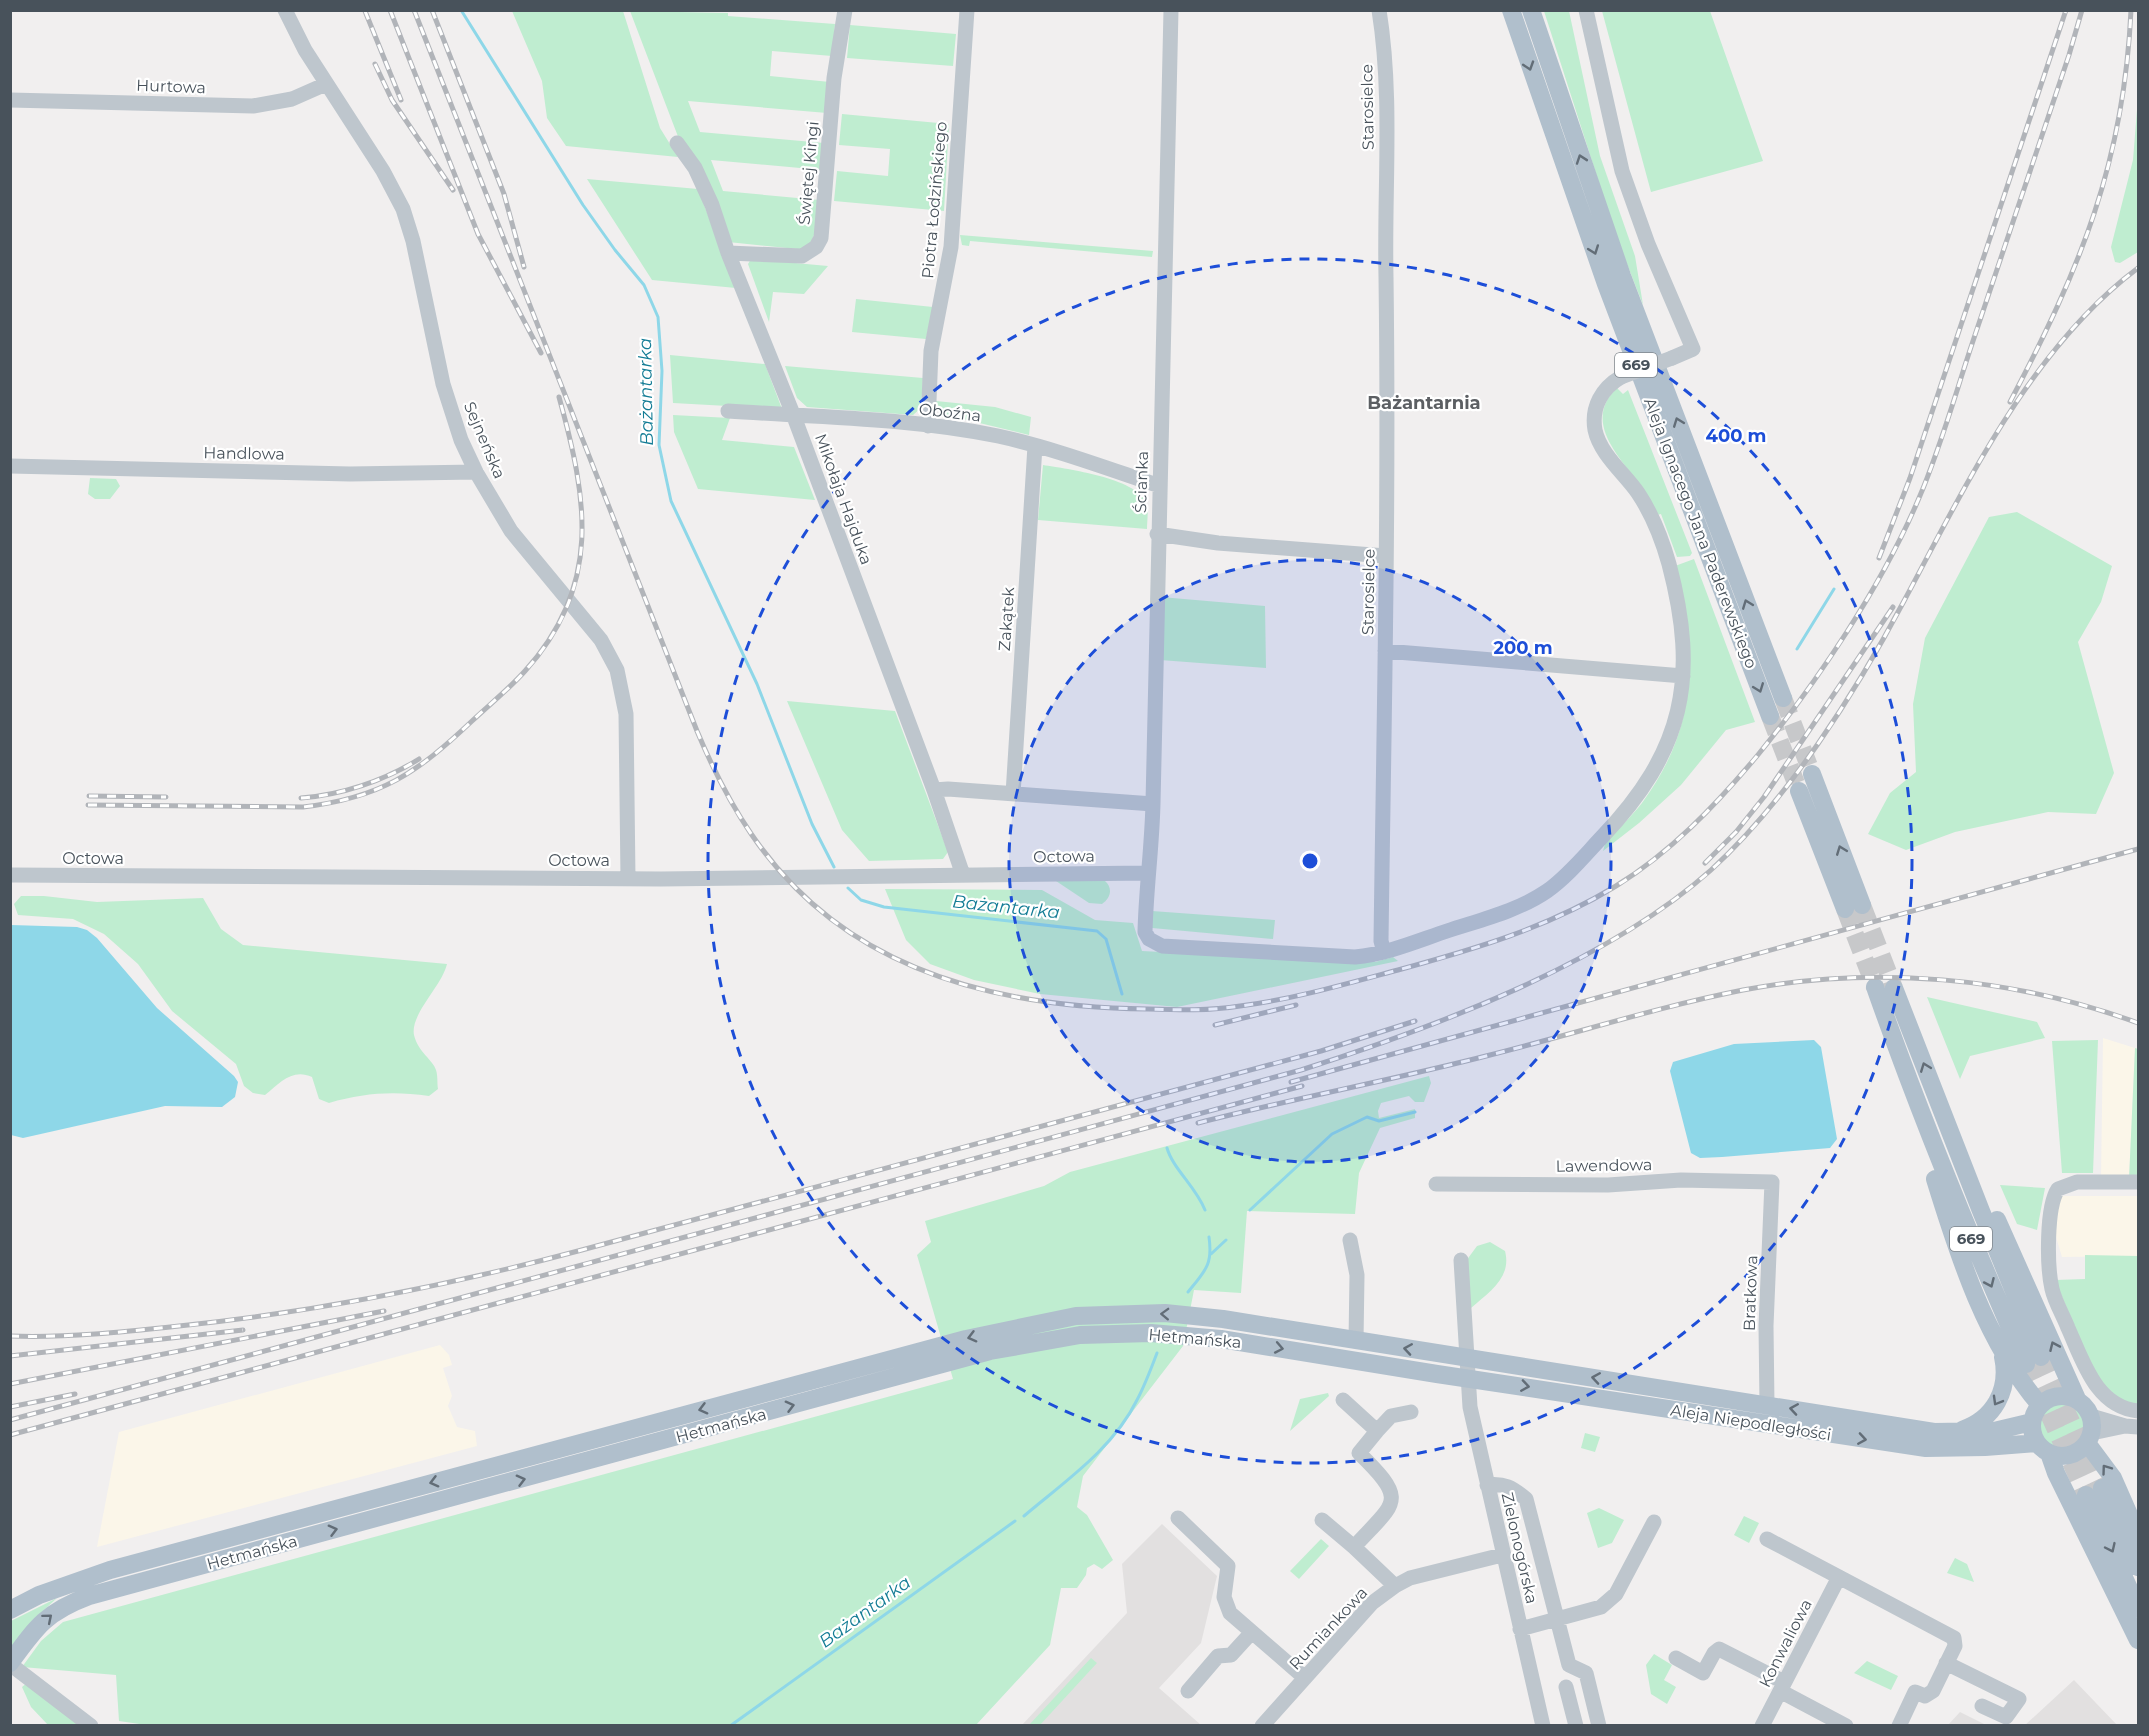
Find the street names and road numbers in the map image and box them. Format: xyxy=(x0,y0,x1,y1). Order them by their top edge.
street label: Starosielce xyxy=(1357,64,1378,150)
street label: Hurtowa xyxy=(136,76,206,97)
street label: Świętej Kingi xyxy=(795,121,822,226)
street label: Piotra Łodzińskiego xyxy=(918,121,951,279)
road number: 669 xyxy=(1615,353,1657,377)
street label: Aleja Ignacego Jana Paderewskiego xyxy=(1640,395,1761,671)
street label: Sejneńska xyxy=(460,399,509,482)
street label: Oboźna xyxy=(918,399,982,426)
street label: Mikołaja Hajduka xyxy=(811,431,876,567)
street label: Handlowa xyxy=(203,443,285,464)
street label: Ścianka xyxy=(1131,451,1152,513)
street label: Starosielce xyxy=(1358,549,1379,635)
street label: Zakątek xyxy=(995,586,1018,652)
street label: Octowa xyxy=(1033,846,1095,867)
street label: Octowa xyxy=(62,849,124,868)
street label: Octowa xyxy=(548,851,610,870)
street label: Lawendowa xyxy=(1555,1155,1653,1176)
road number: 669 xyxy=(1950,1227,1992,1251)
street label: Bratkowa xyxy=(1740,1255,1761,1331)
street label: Hetmańska xyxy=(1148,1325,1242,1352)
street label: Aleja Niepodległości xyxy=(1669,1400,1833,1445)
street label: Hetmańska xyxy=(674,1404,769,1447)
street label: Zielonogórska xyxy=(1497,1491,1542,1606)
street label: Hetmańska xyxy=(205,1531,300,1574)
street label: Rumiankowa xyxy=(1285,1583,1371,1674)
street label: Konwaliowa xyxy=(1755,1596,1816,1691)

